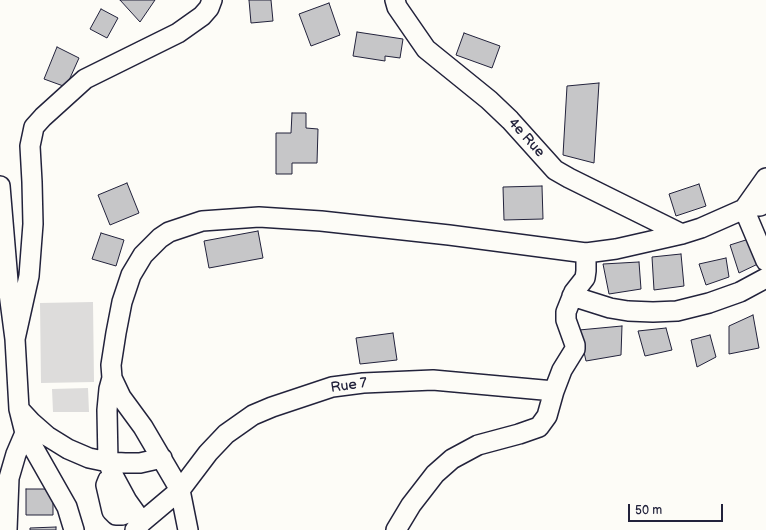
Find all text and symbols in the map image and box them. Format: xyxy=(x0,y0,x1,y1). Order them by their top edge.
street label: 4e Rue xyxy=(504,115,548,161)
street label: Rue 7 xyxy=(330,375,368,397)
scale bar xyxy=(630,496,725,522)
text: 50 m xyxy=(635,503,662,518)

